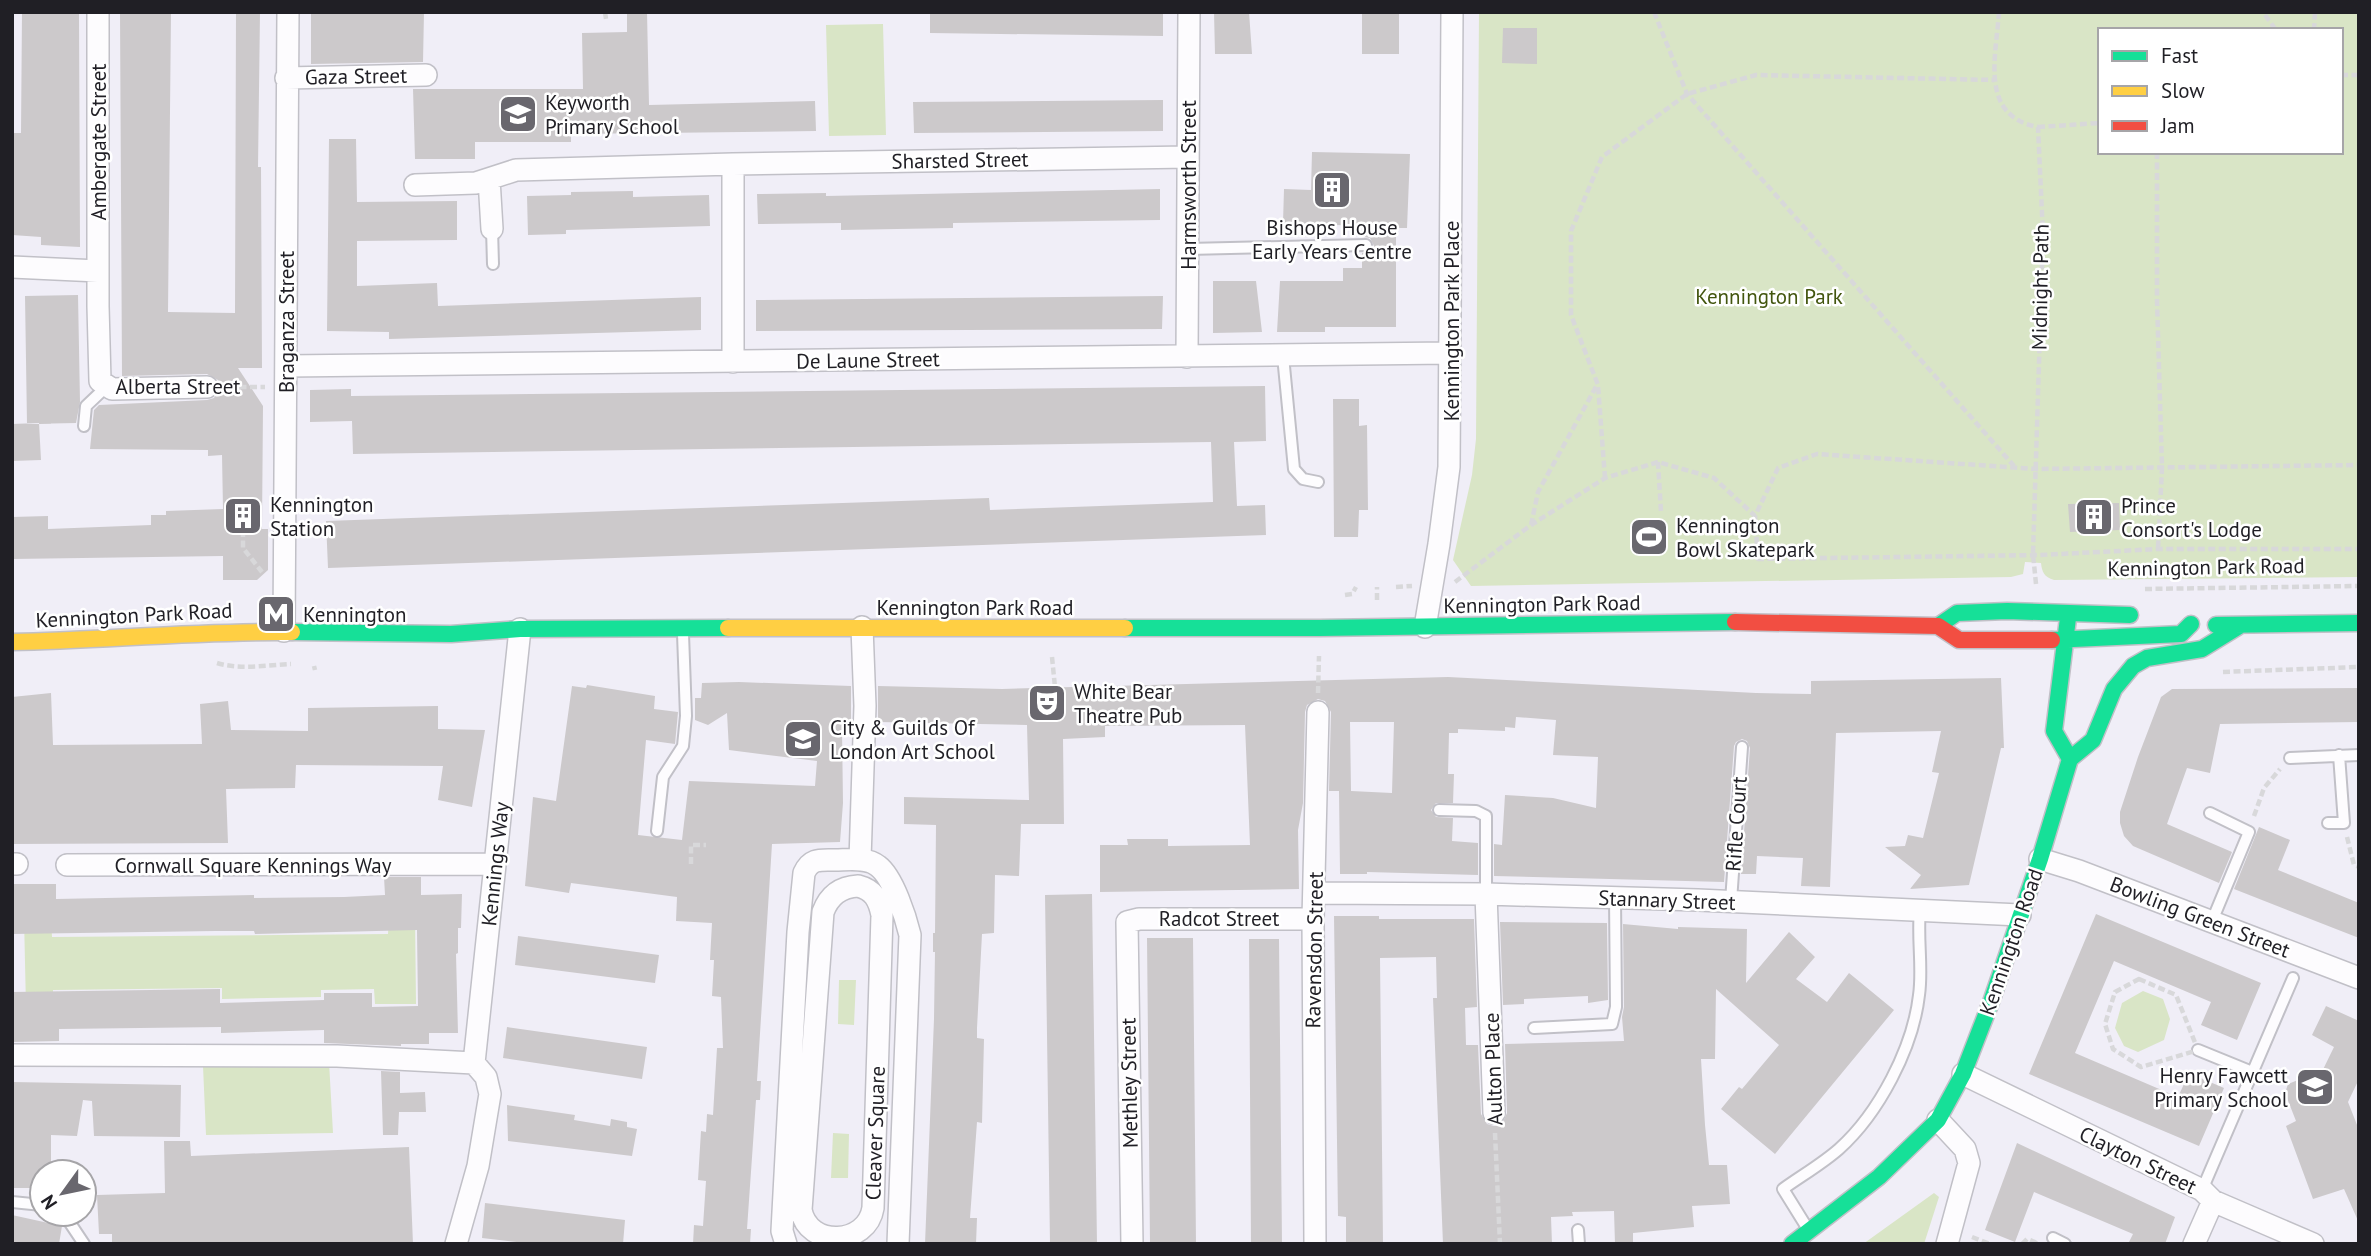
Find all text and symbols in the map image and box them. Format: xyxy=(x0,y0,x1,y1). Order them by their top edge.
legend xyxy=(2098,28,2343,154)
text: Fast xyxy=(2161,42,2198,69)
street label: Gaza Street xyxy=(305,62,407,90)
street label: Ambergate Street xyxy=(85,64,112,220)
text: Slow xyxy=(2161,77,2205,104)
place label: Keyworth Primary School xyxy=(545,89,679,140)
school or university icon: Keyworth Primary School xyxy=(497,93,539,135)
street label: Harmsworth Street xyxy=(1175,100,1202,270)
text: Jam xyxy=(2160,112,2195,139)
street label: Sharsted Street xyxy=(891,145,1029,175)
building icon: Bishops House Early Years Centre xyxy=(1311,169,1353,211)
place label: Bishops House Early Years Centre xyxy=(1252,214,1412,265)
street label: Kennington Park Place xyxy=(1438,221,1465,421)
street label: Midnight Path xyxy=(2025,224,2055,350)
street label: Braganza Street xyxy=(273,251,300,393)
park label: Kennington Park xyxy=(1695,283,1843,310)
street label: De Laune Street xyxy=(796,345,940,375)
street label: Alberta Street xyxy=(116,373,240,400)
place label: Kennington Station xyxy=(270,491,373,542)
place label: Prince Consort's Lodge xyxy=(2121,492,2262,543)
building icon: Kennington Station xyxy=(222,495,264,537)
building icon: Prince Consort's Lodge xyxy=(2073,496,2115,538)
place label: Kennington Bowl Skatepark xyxy=(1676,512,1815,563)
sports icon: Kennington Bowl Skatepark xyxy=(1628,516,1670,558)
street label: Kennington Park Road xyxy=(2107,552,2305,582)
street label: Kennington Park Road xyxy=(1443,589,1641,619)
metro station icon: Kennington xyxy=(255,593,297,635)
street label: Kennington Park Road xyxy=(876,594,1074,621)
street label: Kennington Park Road xyxy=(35,596,233,634)
place label: Kennington xyxy=(303,601,406,628)
place label: White Bear Theatre Pub xyxy=(1074,678,1182,729)
theatre icon: White Bear Theatre Pub xyxy=(1026,682,1068,724)
place label: City & Guilds Of London Art School xyxy=(830,714,995,765)
school or university icon: City & Guilds Of London Art School xyxy=(782,718,824,760)
street label: Rifle Court xyxy=(1719,775,1753,873)
street label: Kennings Way xyxy=(475,800,515,927)
street label: Cornwall Square Kennings Way xyxy=(114,852,392,879)
street label: Kennington Road xyxy=(1973,865,2049,1019)
street label: Bowling Green Street xyxy=(2106,870,2294,964)
street label: Ravensdon Street xyxy=(1299,871,1329,1029)
street label: Stannary Street xyxy=(1598,884,1736,916)
street label: Radcot Street xyxy=(1159,905,1279,932)
street label: Aulton Place xyxy=(1478,1012,1508,1126)
street label: Methley Street xyxy=(1114,1018,1144,1148)
place label: Henry Fawcett Primary School xyxy=(2154,1062,2288,1113)
street label: Cleaver Square xyxy=(859,1065,891,1201)
school or university icon: Henry Fawcett Primary School xyxy=(2294,1066,2336,1108)
street label: Clayton Street xyxy=(2075,1120,2201,1200)
north arrow xyxy=(28,1158,98,1228)
text: N xyxy=(35,1190,62,1214)

